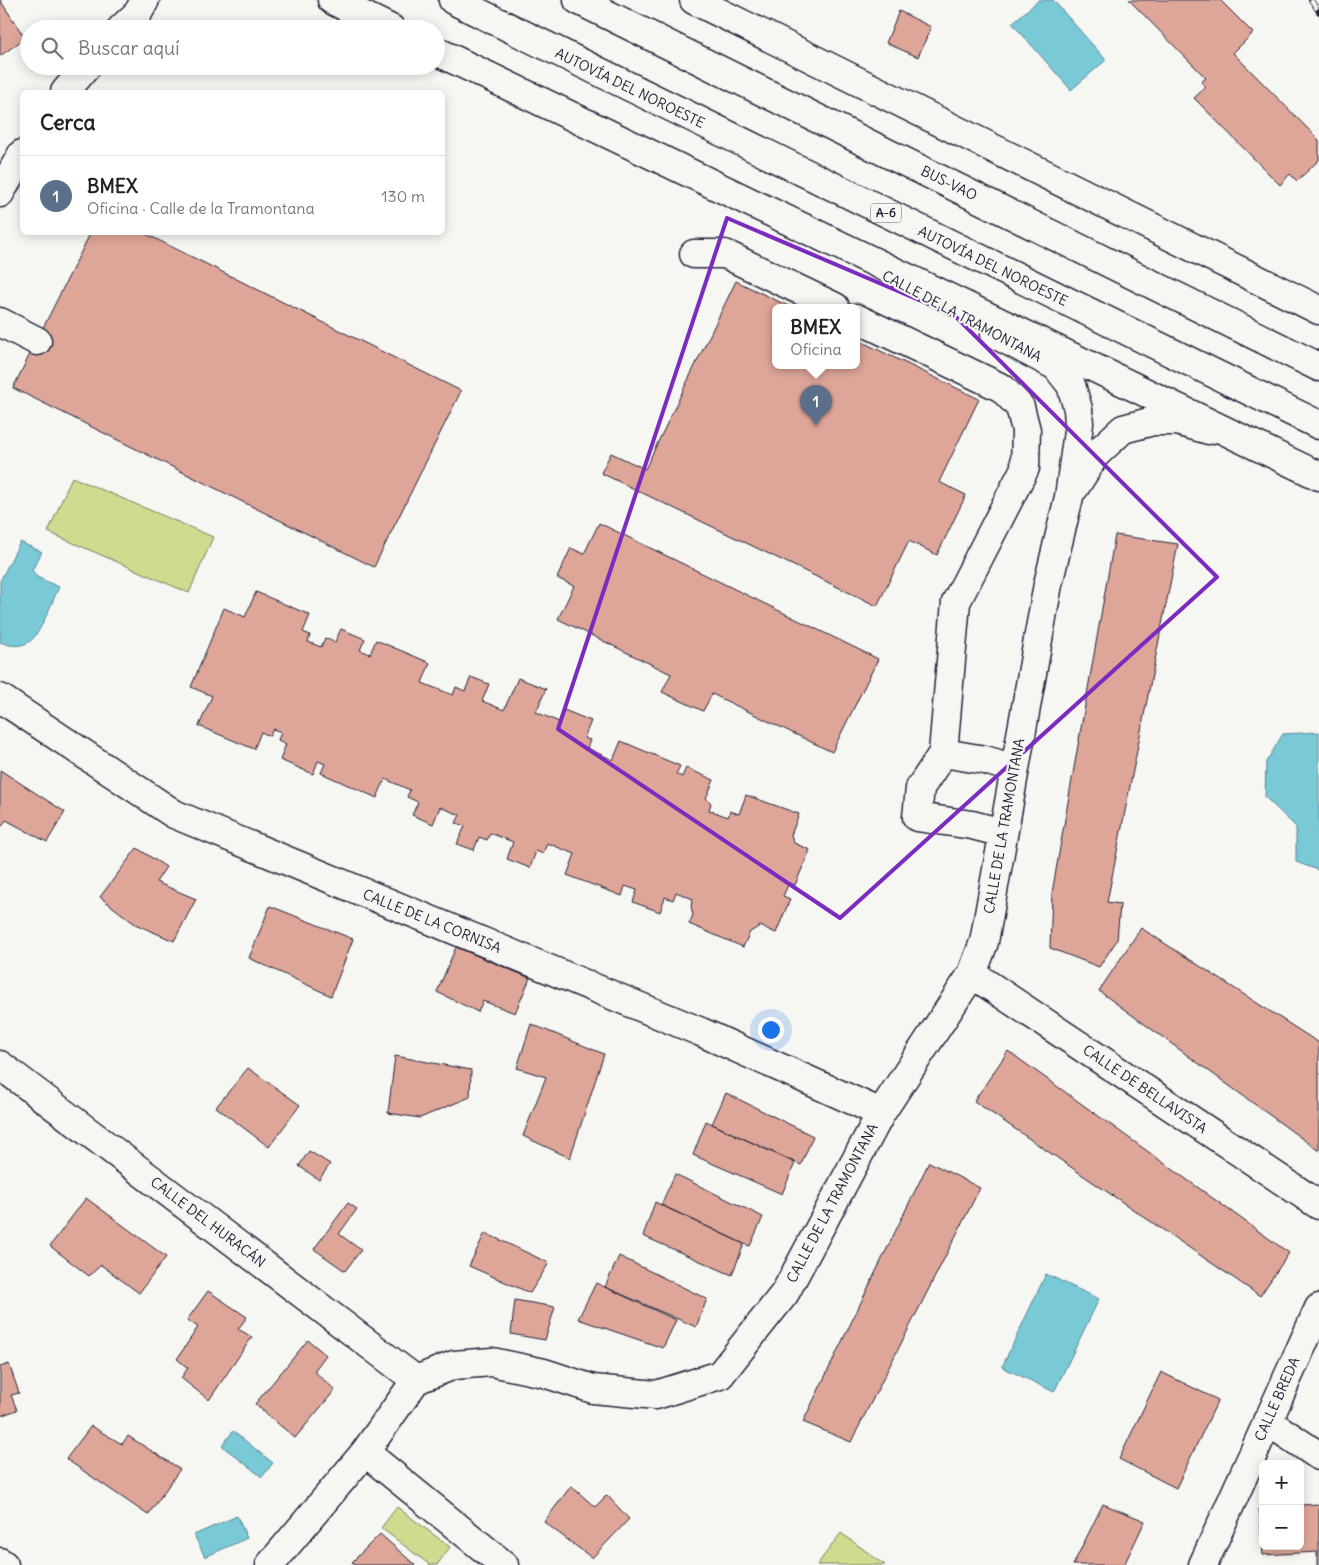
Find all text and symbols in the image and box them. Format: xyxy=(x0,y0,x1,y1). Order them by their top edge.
search box xyxy=(20,20,445,75)
icon: search xyxy=(38,34,66,62)
text: Buscar aquí xyxy=(78,36,179,60)
street label: AUTOVÍA DEL NOROESTE xyxy=(552,44,708,132)
text: Cerca xyxy=(40,109,95,136)
street label: BUS-VAO xyxy=(918,162,980,204)
text: BMEX xyxy=(87,174,138,198)
text: 1 xyxy=(53,186,59,206)
text: 130 m xyxy=(381,186,425,206)
text: Oficina · Calle de la Tramontana xyxy=(87,198,315,218)
road number: A-6 xyxy=(871,204,901,222)
street label: AUTOVÍA DEL NOROESTE xyxy=(915,222,1071,310)
street label: CALLE DE LA TRAMONTANA xyxy=(879,266,1045,366)
popup xyxy=(772,304,860,369)
text: BMEX xyxy=(790,315,841,339)
text: Oficina xyxy=(790,339,842,359)
pin: 1 xyxy=(800,385,832,426)
street label: CALLE DE LA TRAMONTANA xyxy=(980,737,1028,915)
street label: CALLE DE LA CORNISA xyxy=(360,885,504,957)
your location xyxy=(758,1017,784,1043)
street label: CALLE DE BELLAVISTA xyxy=(1079,1041,1211,1137)
street label: CALLE DE LA TRAMONTANA xyxy=(782,1120,882,1286)
street label: CALLE DEL HURACÁN xyxy=(147,1173,269,1271)
street label: CALLE BREDA xyxy=(1250,1354,1304,1444)
map controls xyxy=(1259,1460,1304,1550)
button: + xyxy=(1259,1460,1304,1505)
button: − xyxy=(1259,1505,1304,1550)

